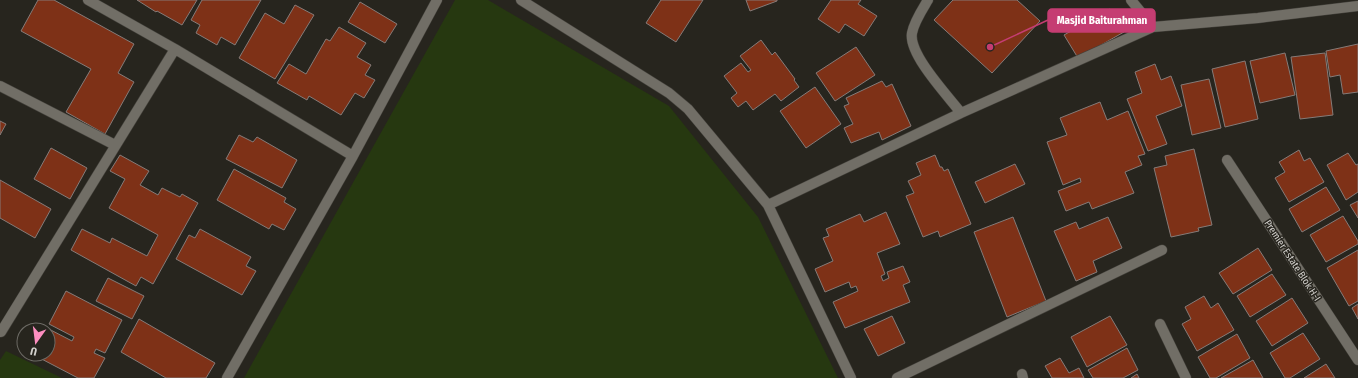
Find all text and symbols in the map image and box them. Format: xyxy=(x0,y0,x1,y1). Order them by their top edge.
callout: Masjid Baiturahman xyxy=(1048,9,1155,32)
text: Masjid Baiturahman xyxy=(1057,14,1148,27)
street label: Premier Estate Blok H-I xyxy=(1261,218,1323,303)
north arrow xyxy=(16,322,56,362)
text: U xyxy=(29,344,38,358)

